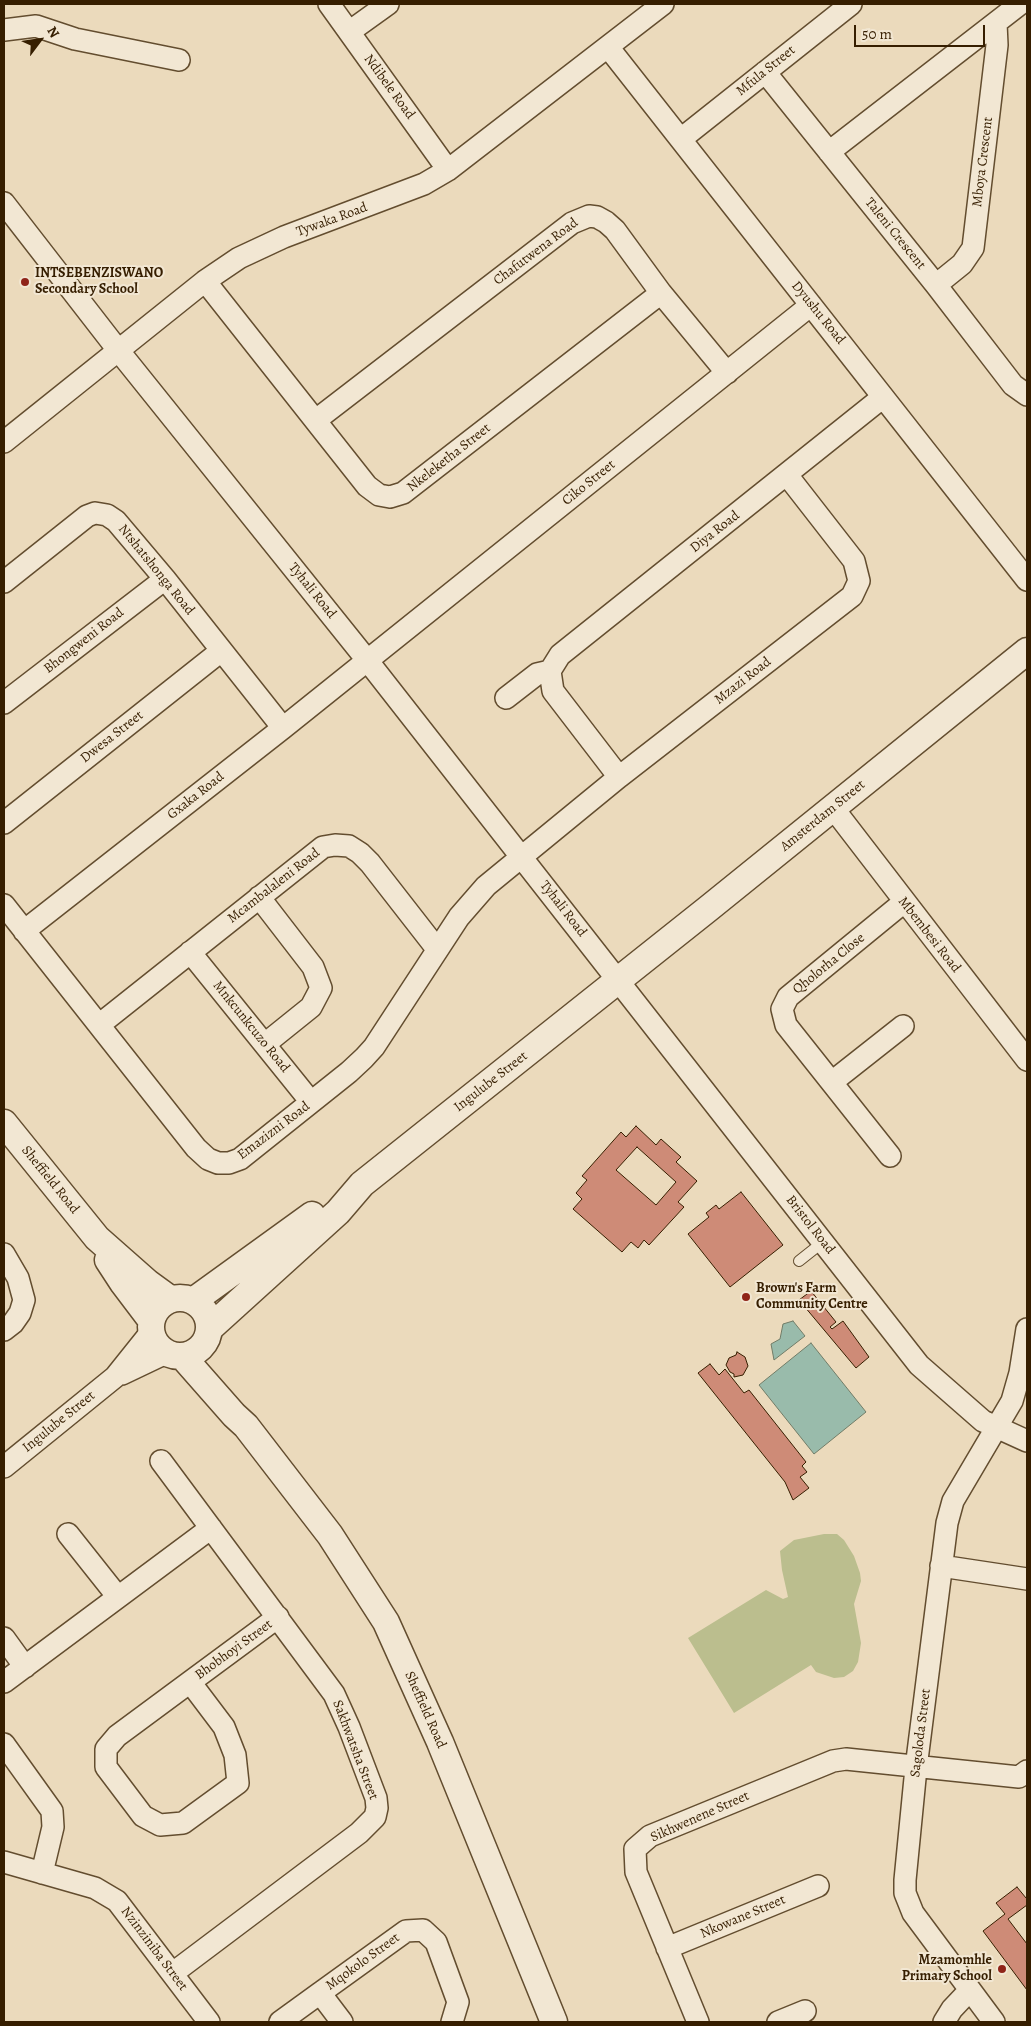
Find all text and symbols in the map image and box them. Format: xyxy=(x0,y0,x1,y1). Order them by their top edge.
north arrow xyxy=(15,15,65,65)
scale bar xyxy=(856,15,987,47)
text: N xyxy=(43,23,64,41)
text: 50 m xyxy=(862,24,892,44)
street label: Mfula Street xyxy=(733,42,799,100)
street label: Ndibele Road xyxy=(360,51,418,123)
street label: Mboya Crescent xyxy=(969,116,997,208)
street label: Taleni Crescent xyxy=(861,195,929,273)
street label: Tywaka Road xyxy=(294,199,370,241)
street label: Chafutwena Road xyxy=(490,215,582,289)
place label: INTSEBENZISWANO Secondary School xyxy=(35,266,163,298)
marker: INTSEBENZISWANO Secondary School xyxy=(19,276,31,288)
street label: Dyushu Road xyxy=(787,278,849,348)
street label: Nkeleketha Street xyxy=(404,420,494,496)
street label: Ciko Street xyxy=(559,457,619,509)
street label: Diya Road xyxy=(687,507,743,557)
street label: Ntshatshonga Road xyxy=(114,521,198,619)
street label: Tyhali Road xyxy=(285,560,339,622)
street label: Bhongweni Road xyxy=(41,605,127,677)
street label: Mzazi Road xyxy=(711,654,775,708)
street label: Dwesa Street xyxy=(77,707,147,767)
street label: Gxaka Road xyxy=(164,769,228,823)
street label: Amsterdam Street xyxy=(777,777,869,855)
street label: Mcambalaleni Road xyxy=(225,845,323,927)
street label: Tyhali Road xyxy=(536,878,590,940)
street label: Mbembesi Road xyxy=(894,894,964,976)
street label: Qholorha Close xyxy=(790,930,868,998)
street label: Mnkcunkcuzo Road xyxy=(209,978,293,1076)
street label: Ingulube Street xyxy=(451,1048,531,1116)
street label: Emazizni Road xyxy=(234,1098,314,1164)
street label: Sheffield Road xyxy=(17,1143,83,1217)
street label: Bristol Road xyxy=(782,1192,838,1258)
place label: Brown's Farm Community Centre xyxy=(756,1281,868,1314)
marker: Brown's Farm Community Centre xyxy=(740,1291,752,1303)
street label: Ingulube Street xyxy=(19,1388,99,1456)
street label: Bhobhoyi Street xyxy=(192,1616,276,1684)
street label: Sheffield Road xyxy=(401,1669,449,1751)
street label: Sagoloda Street xyxy=(907,1688,935,1778)
street label: Sakhwatsha Street xyxy=(328,1698,382,1802)
street label: Sikhwenene Street xyxy=(648,1788,752,1846)
street label: Nkowane Street xyxy=(698,1892,788,1942)
street label: Nzinziniba Street xyxy=(117,1904,191,1994)
street label: Mqokolo Street xyxy=(323,1930,403,1994)
place label: Mzamomhle Primary School xyxy=(902,1953,992,1985)
marker: Mzamomhle Primary School xyxy=(996,1963,1008,1975)

